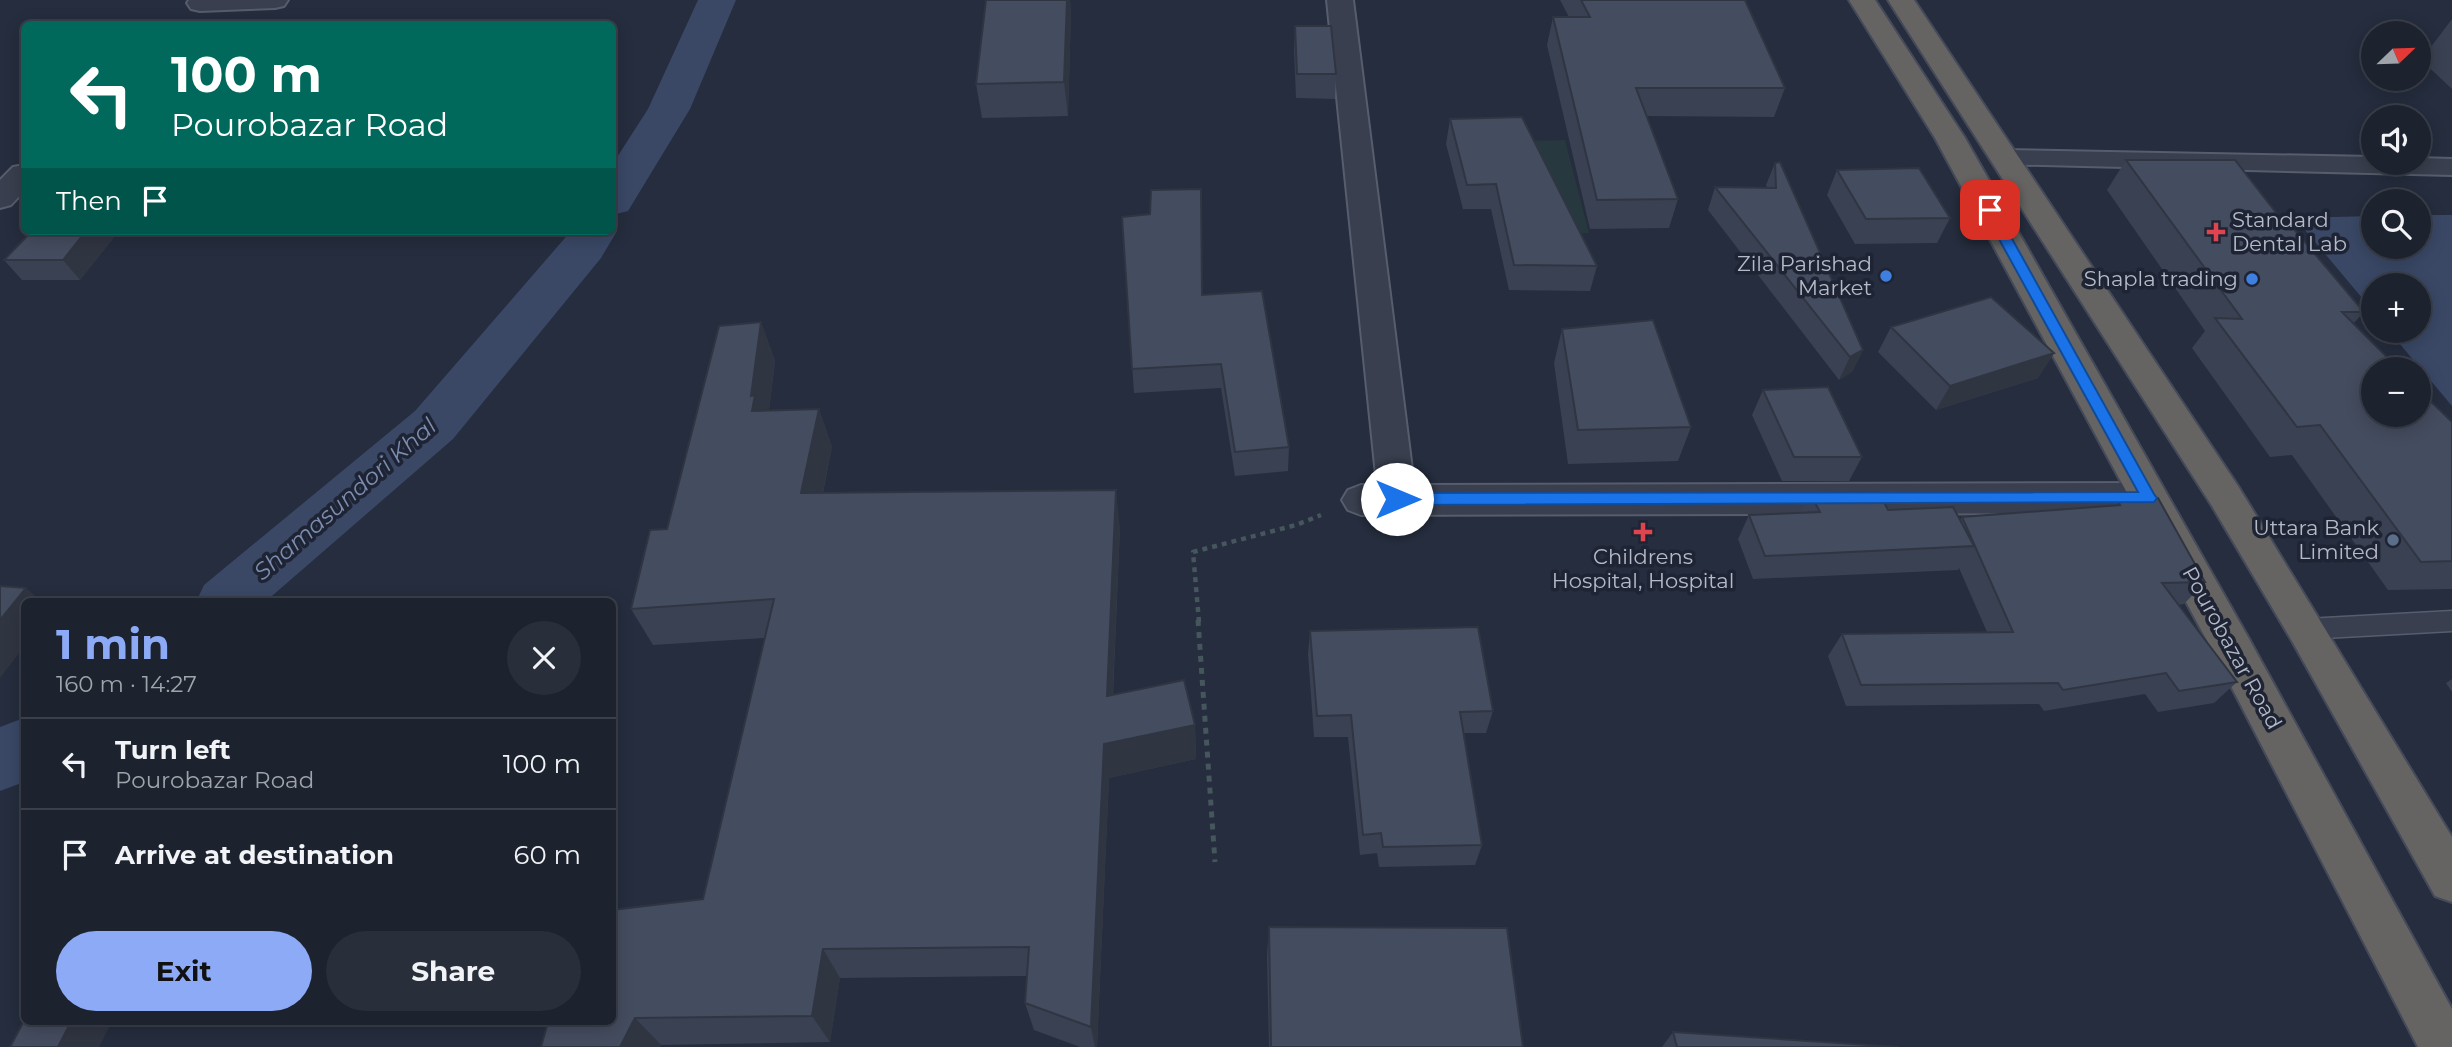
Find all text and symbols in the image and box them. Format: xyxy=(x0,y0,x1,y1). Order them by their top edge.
north arrow xyxy=(2361,21,2431,91)
map controls xyxy=(2361,21,2431,427)
text: 100 m xyxy=(171,45,322,104)
icon: left xyxy=(56,49,147,140)
text: Pourobazar Road xyxy=(171,105,448,144)
button: sound xyxy=(2361,105,2431,175)
pin xyxy=(1960,180,2020,240)
icon: arrive xyxy=(136,182,174,220)
text: Then xyxy=(56,185,122,217)
button: search xyxy=(2361,189,2431,259)
icon: arrive xyxy=(1971,191,2009,229)
place label: Standard Dental Lab xyxy=(2232,207,2347,256)
marker: Standard Dental Lab xyxy=(2206,222,2226,242)
place label: Zila Parishad Market xyxy=(1737,251,1872,300)
place label: Shapla trading xyxy=(2084,266,2238,291)
marker: Zila Parishad Market xyxy=(1878,268,1894,284)
marker: Shapla trading xyxy=(2244,271,2260,287)
button: + xyxy=(2361,273,2431,343)
button: − xyxy=(2361,357,2431,427)
water label: Shamasundori Khal xyxy=(248,412,443,586)
position arrow xyxy=(1360,462,1434,536)
place label: Uttara Bank Limited xyxy=(2253,515,2379,564)
marker: Childrens Hospital, Hospital xyxy=(1633,522,1653,542)
marker: Uttara Bank Limited xyxy=(2385,532,2401,548)
place label: Childrens Hospital, Hospital xyxy=(1552,544,1734,593)
street label: Pourobazar Road xyxy=(2177,562,2287,733)
text: 1 min xyxy=(56,618,170,670)
button: close xyxy=(507,621,581,695)
text: 160 m · 14:27 xyxy=(56,670,197,698)
text: Turn left xyxy=(115,734,231,766)
icon: left xyxy=(56,745,94,783)
text: 100 m xyxy=(503,748,581,780)
text: Pourobazar Road xyxy=(115,766,314,794)
icon: arrive xyxy=(56,836,94,874)
text: Arrive at destination xyxy=(115,839,394,871)
text: 60 m xyxy=(514,839,581,871)
button: Exit xyxy=(56,931,312,1011)
button: Share xyxy=(326,931,581,1011)

